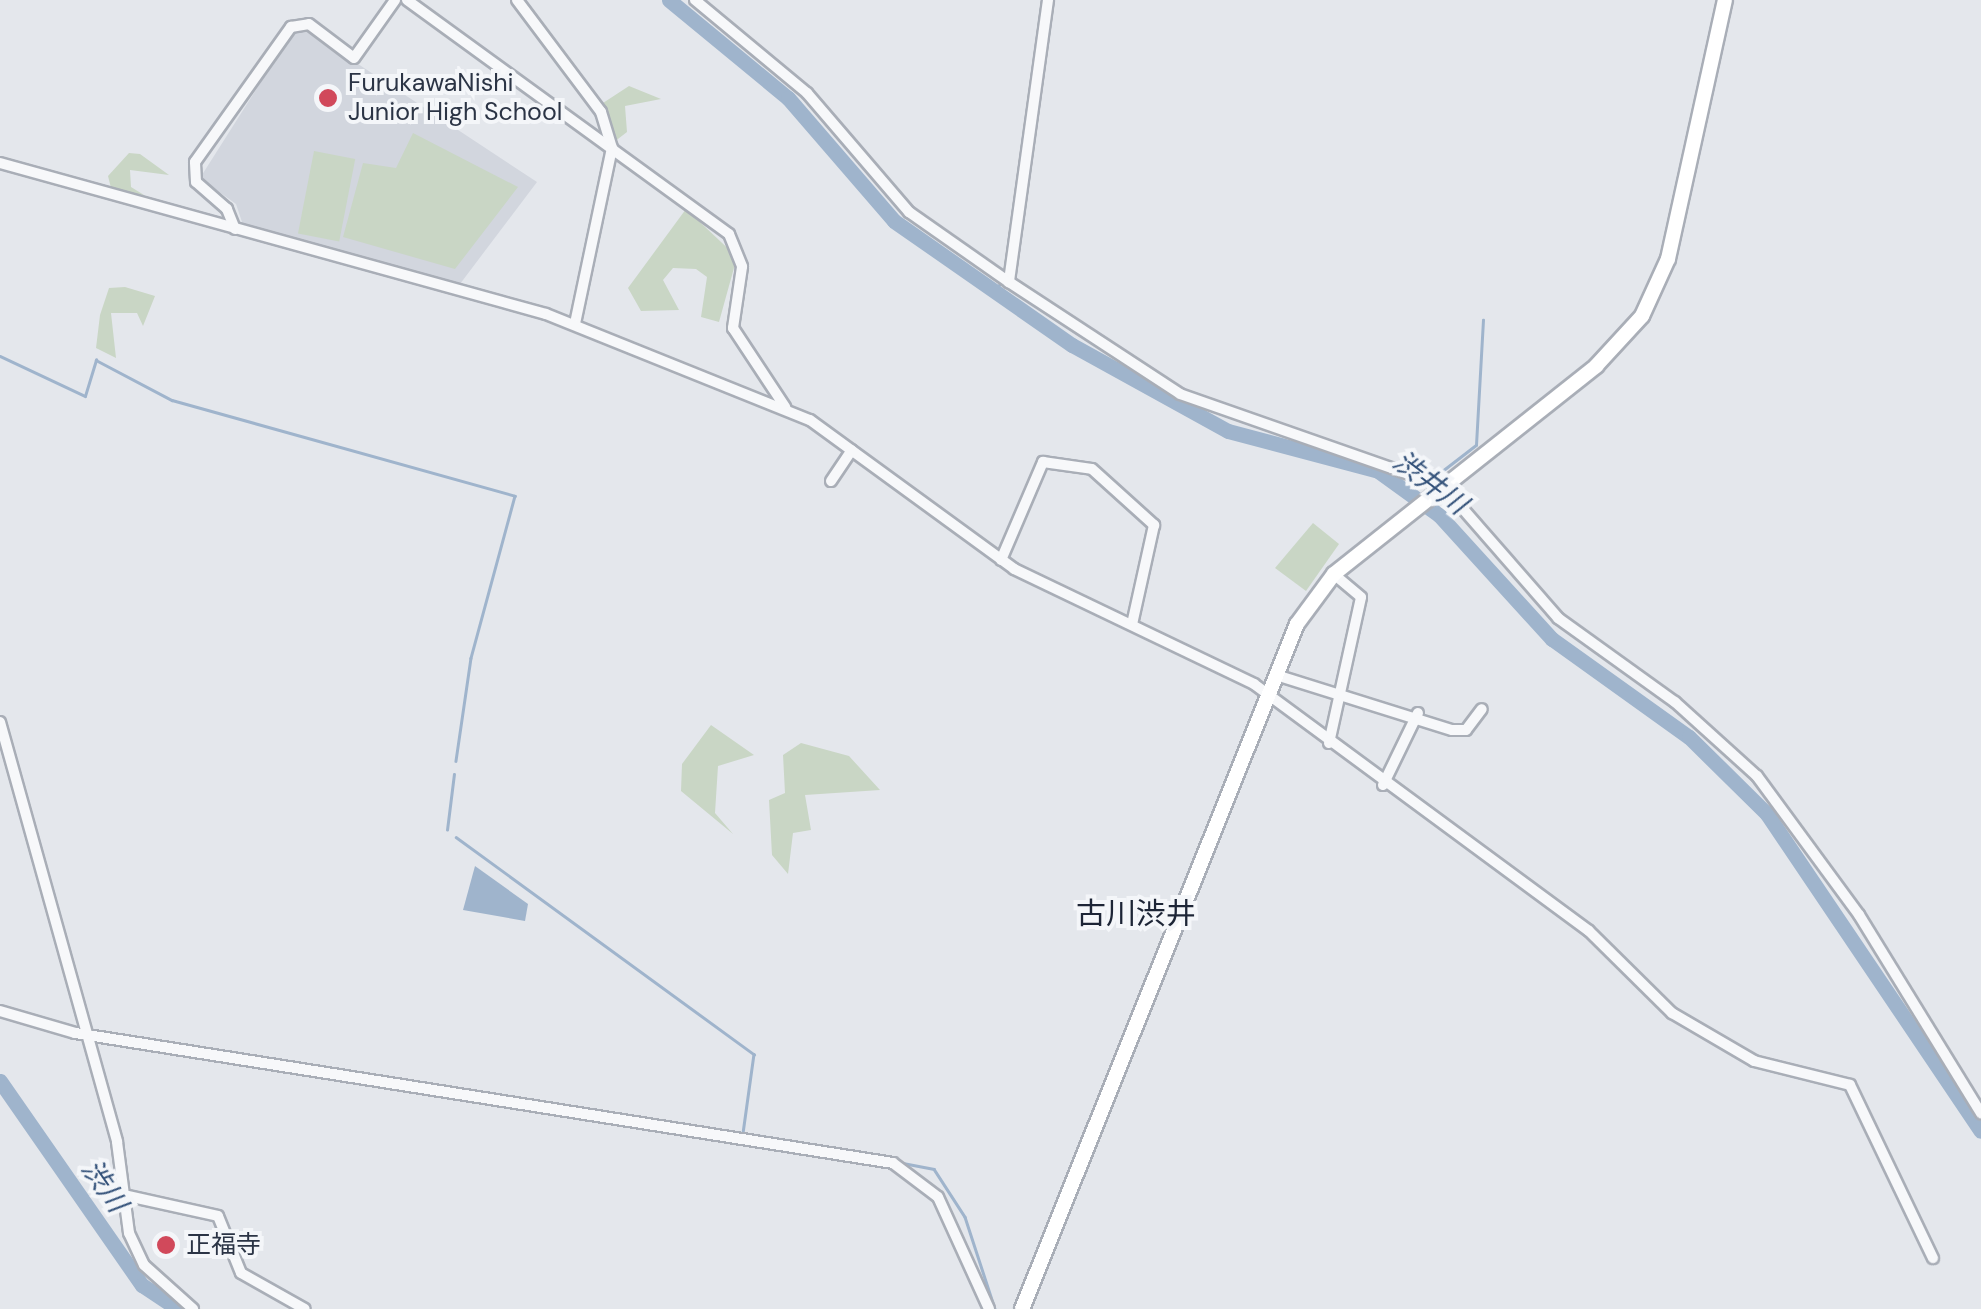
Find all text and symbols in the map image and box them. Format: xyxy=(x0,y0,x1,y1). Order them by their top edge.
place label: FurukawaNishi Junior High School xyxy=(348,69,562,128)
marker: FurukawaNishi Junior High School xyxy=(317,87,339,109)
water label: 渋井川 xyxy=(1386,444,1474,522)
district label: 古川渋井 xyxy=(1076,896,1196,932)
water label: 渋川 xyxy=(74,1153,134,1219)
place label: 正福寺 xyxy=(186,1230,261,1260)
marker: 正福寺 xyxy=(155,1234,177,1256)

